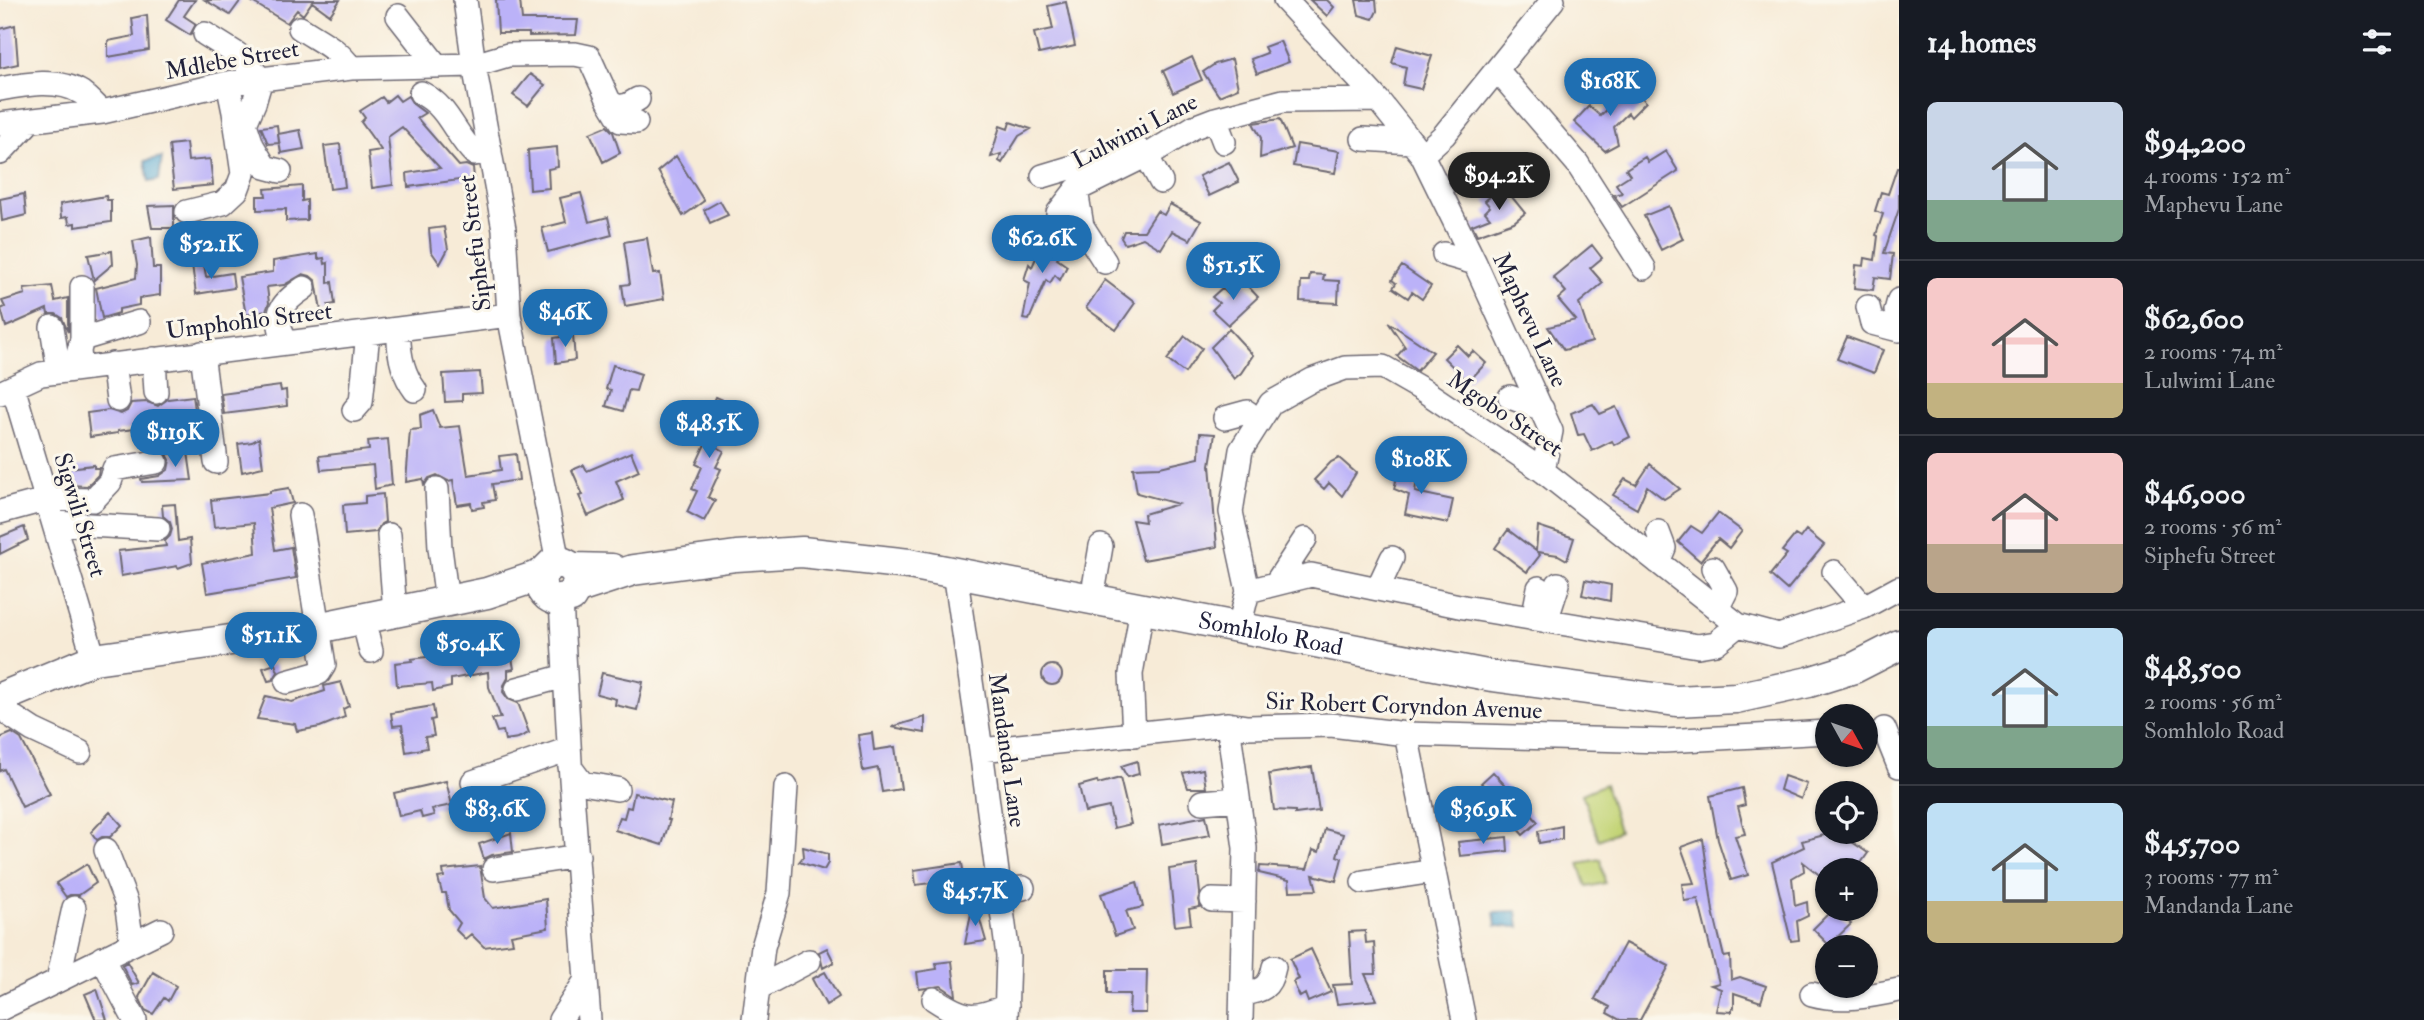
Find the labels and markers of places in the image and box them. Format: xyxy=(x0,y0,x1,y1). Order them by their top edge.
pin: $168K xyxy=(1561,58,1659,118)
pin: $94.2K xyxy=(1442,152,1556,212)
pin: $62.6K xyxy=(985,216,1099,275)
pin: $52.1K xyxy=(154,222,268,281)
pin: $51.5K xyxy=(1176,243,1290,302)
pin: $46K xyxy=(524,290,606,349)
pin: $48.5K xyxy=(652,400,766,460)
pin: $119K xyxy=(126,410,224,469)
pin: $108K xyxy=(1372,436,1470,496)
pin: $51.1K xyxy=(214,612,328,672)
pin: $50.4K xyxy=(413,620,527,680)
pin: $83.6K xyxy=(440,786,554,846)
pin: $36.9K xyxy=(1426,786,1540,846)
pin: $45.7K xyxy=(918,869,1032,928)

